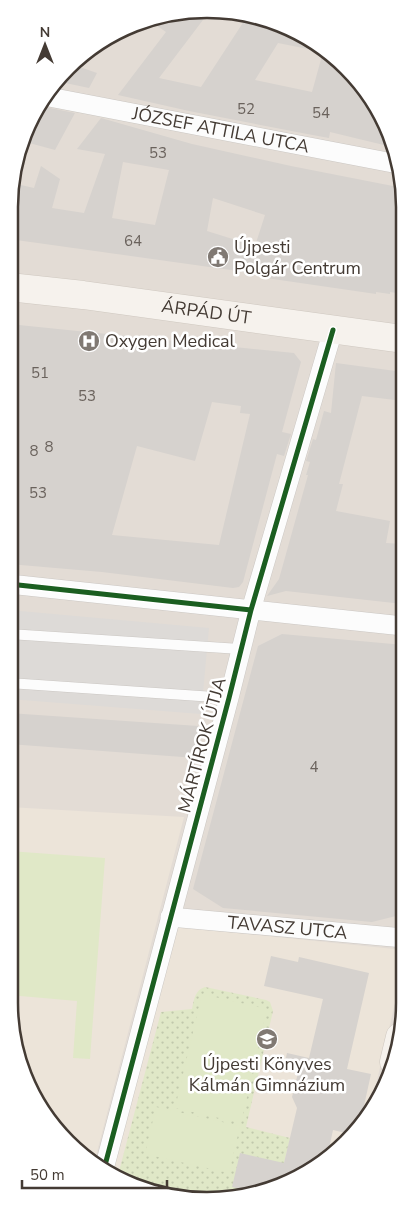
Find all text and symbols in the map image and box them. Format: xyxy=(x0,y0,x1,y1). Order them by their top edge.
north arrow xyxy=(20,20,70,70)
text: N xyxy=(40,23,50,42)
house number: 52 xyxy=(237,99,255,119)
street label: JÓZSEF ATTILA UTCA xyxy=(129,101,311,159)
house number: 54 xyxy=(312,103,330,123)
house number: 53 xyxy=(149,143,167,163)
house number: 64 xyxy=(124,231,142,251)
place label: Újpesti Polgár Centrum xyxy=(234,235,361,280)
public building icon: Újpesti Polgár Centrum xyxy=(206,245,230,269)
street label: ÁRPÁD ÚT xyxy=(160,294,253,330)
hospital icon: Oxygen Medical xyxy=(77,329,101,353)
place label: Oxygen Medical xyxy=(105,329,236,353)
house number: 51 xyxy=(31,363,49,383)
house number: 53 xyxy=(78,386,96,406)
house number: 8 xyxy=(44,437,54,457)
house number: 8 xyxy=(29,441,39,461)
house number: 53 xyxy=(29,483,47,503)
street label: MÁRTÍROK ÚTJA xyxy=(172,675,232,815)
house number: 4 xyxy=(309,757,319,777)
street label: TAVASZ UTCA xyxy=(227,910,349,945)
school or university icon: Újpesti Könyves Kálmán Gimnázium xyxy=(255,1027,279,1051)
place label: Újpesti Könyves Kálmán Gimnázium xyxy=(189,1052,345,1097)
scale bar xyxy=(22,1158,168,1190)
text: 50 m xyxy=(30,1165,65,1185)

